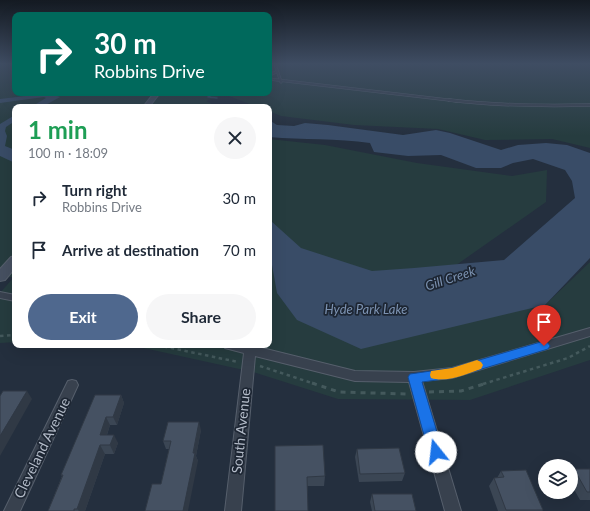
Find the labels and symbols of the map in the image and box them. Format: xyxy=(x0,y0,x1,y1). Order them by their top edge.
water label: Gill Creek xyxy=(423,262,478,294)
water label: Hyde Park Lake xyxy=(325,301,408,317)
pin xyxy=(527,305,561,346)
street label: South Avenue xyxy=(228,387,253,474)
street label: Cleveland Avenue xyxy=(10,395,73,501)
position arrow xyxy=(415,431,457,473)

